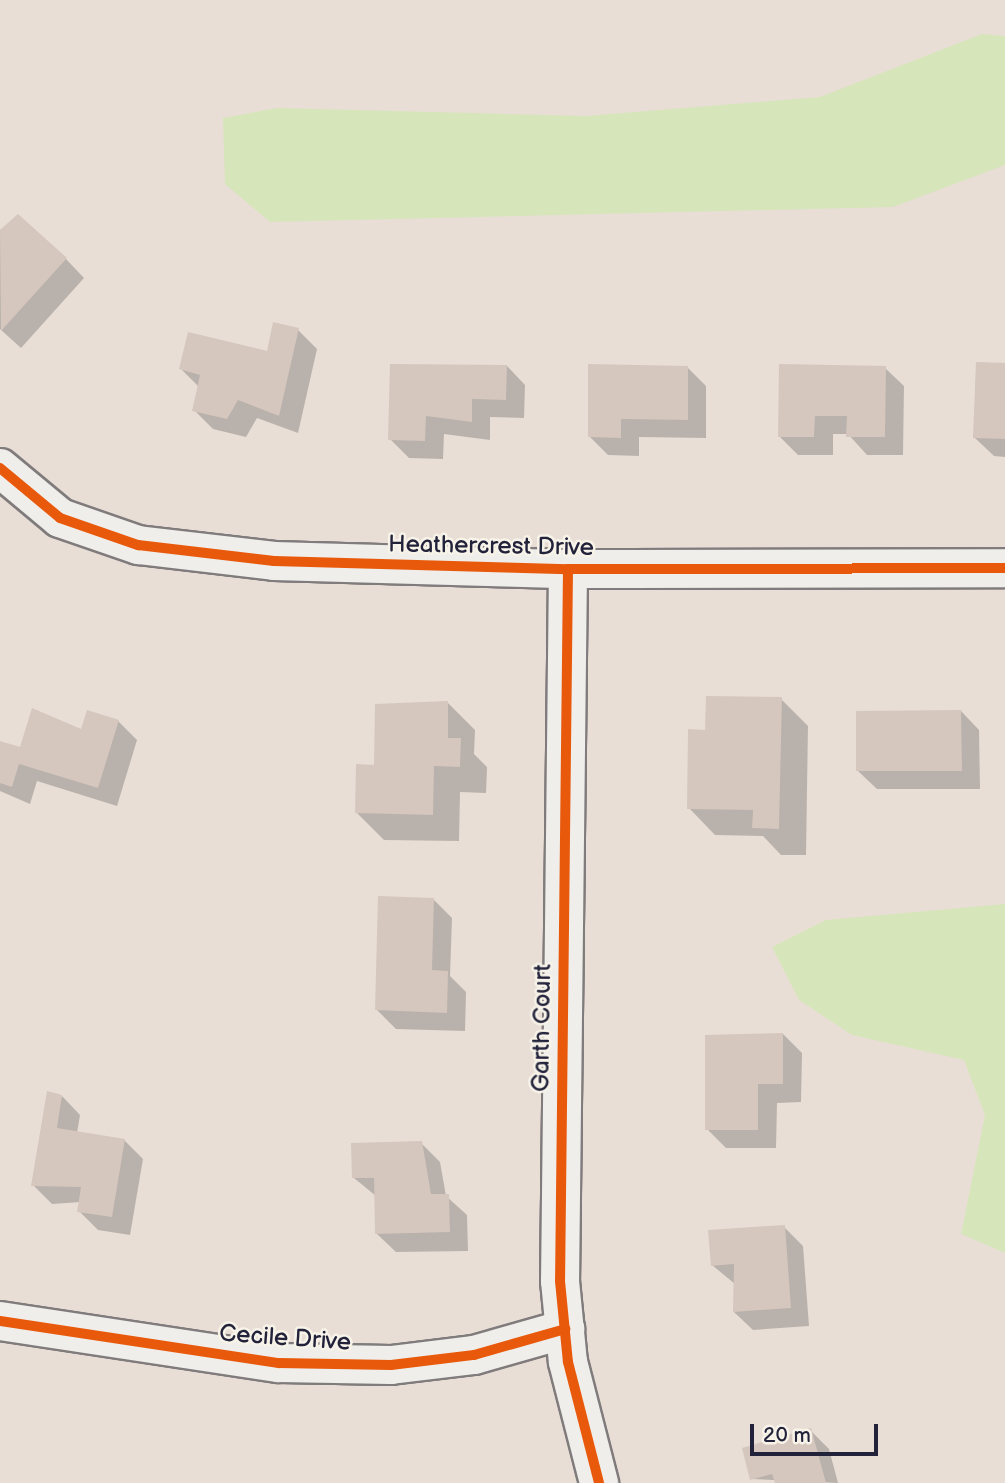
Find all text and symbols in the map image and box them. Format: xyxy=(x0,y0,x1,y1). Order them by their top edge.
street label: Heathercrest Drive xyxy=(388,530,594,562)
street label: Garth Court xyxy=(526,964,558,1092)
street label: Cecile Drive xyxy=(218,1319,352,1357)
scale bar xyxy=(753,1410,881,1454)
text: 20 m xyxy=(763,1423,811,1448)

